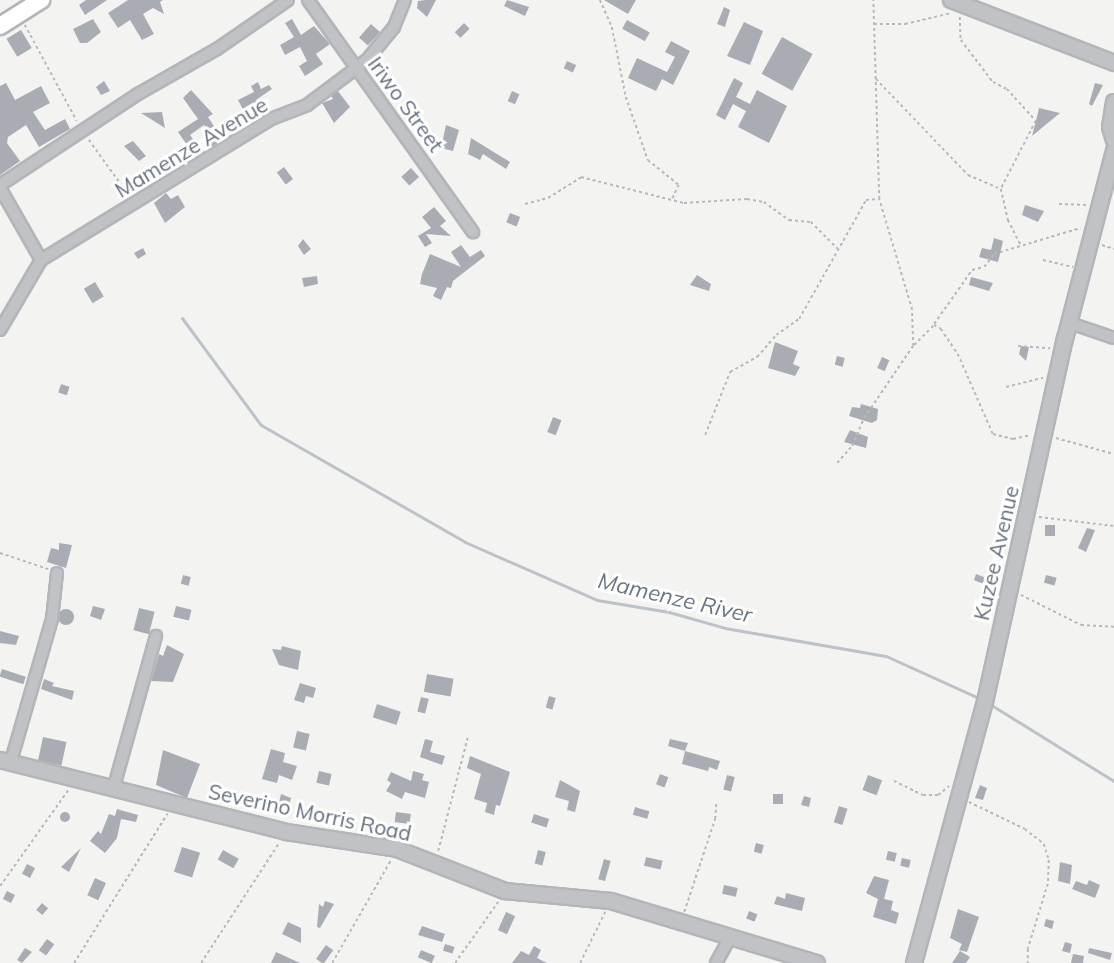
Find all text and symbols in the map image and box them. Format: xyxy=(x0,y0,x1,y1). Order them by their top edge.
street label: Iriwo Street xyxy=(363,51,449,157)
street label: Mamenze Avenue xyxy=(110,92,272,202)
street label: Kuzee Avenue xyxy=(968,483,1024,623)
water label: Mamenze River xyxy=(595,567,755,629)
street label: Severino Morris Road xyxy=(206,778,414,846)

